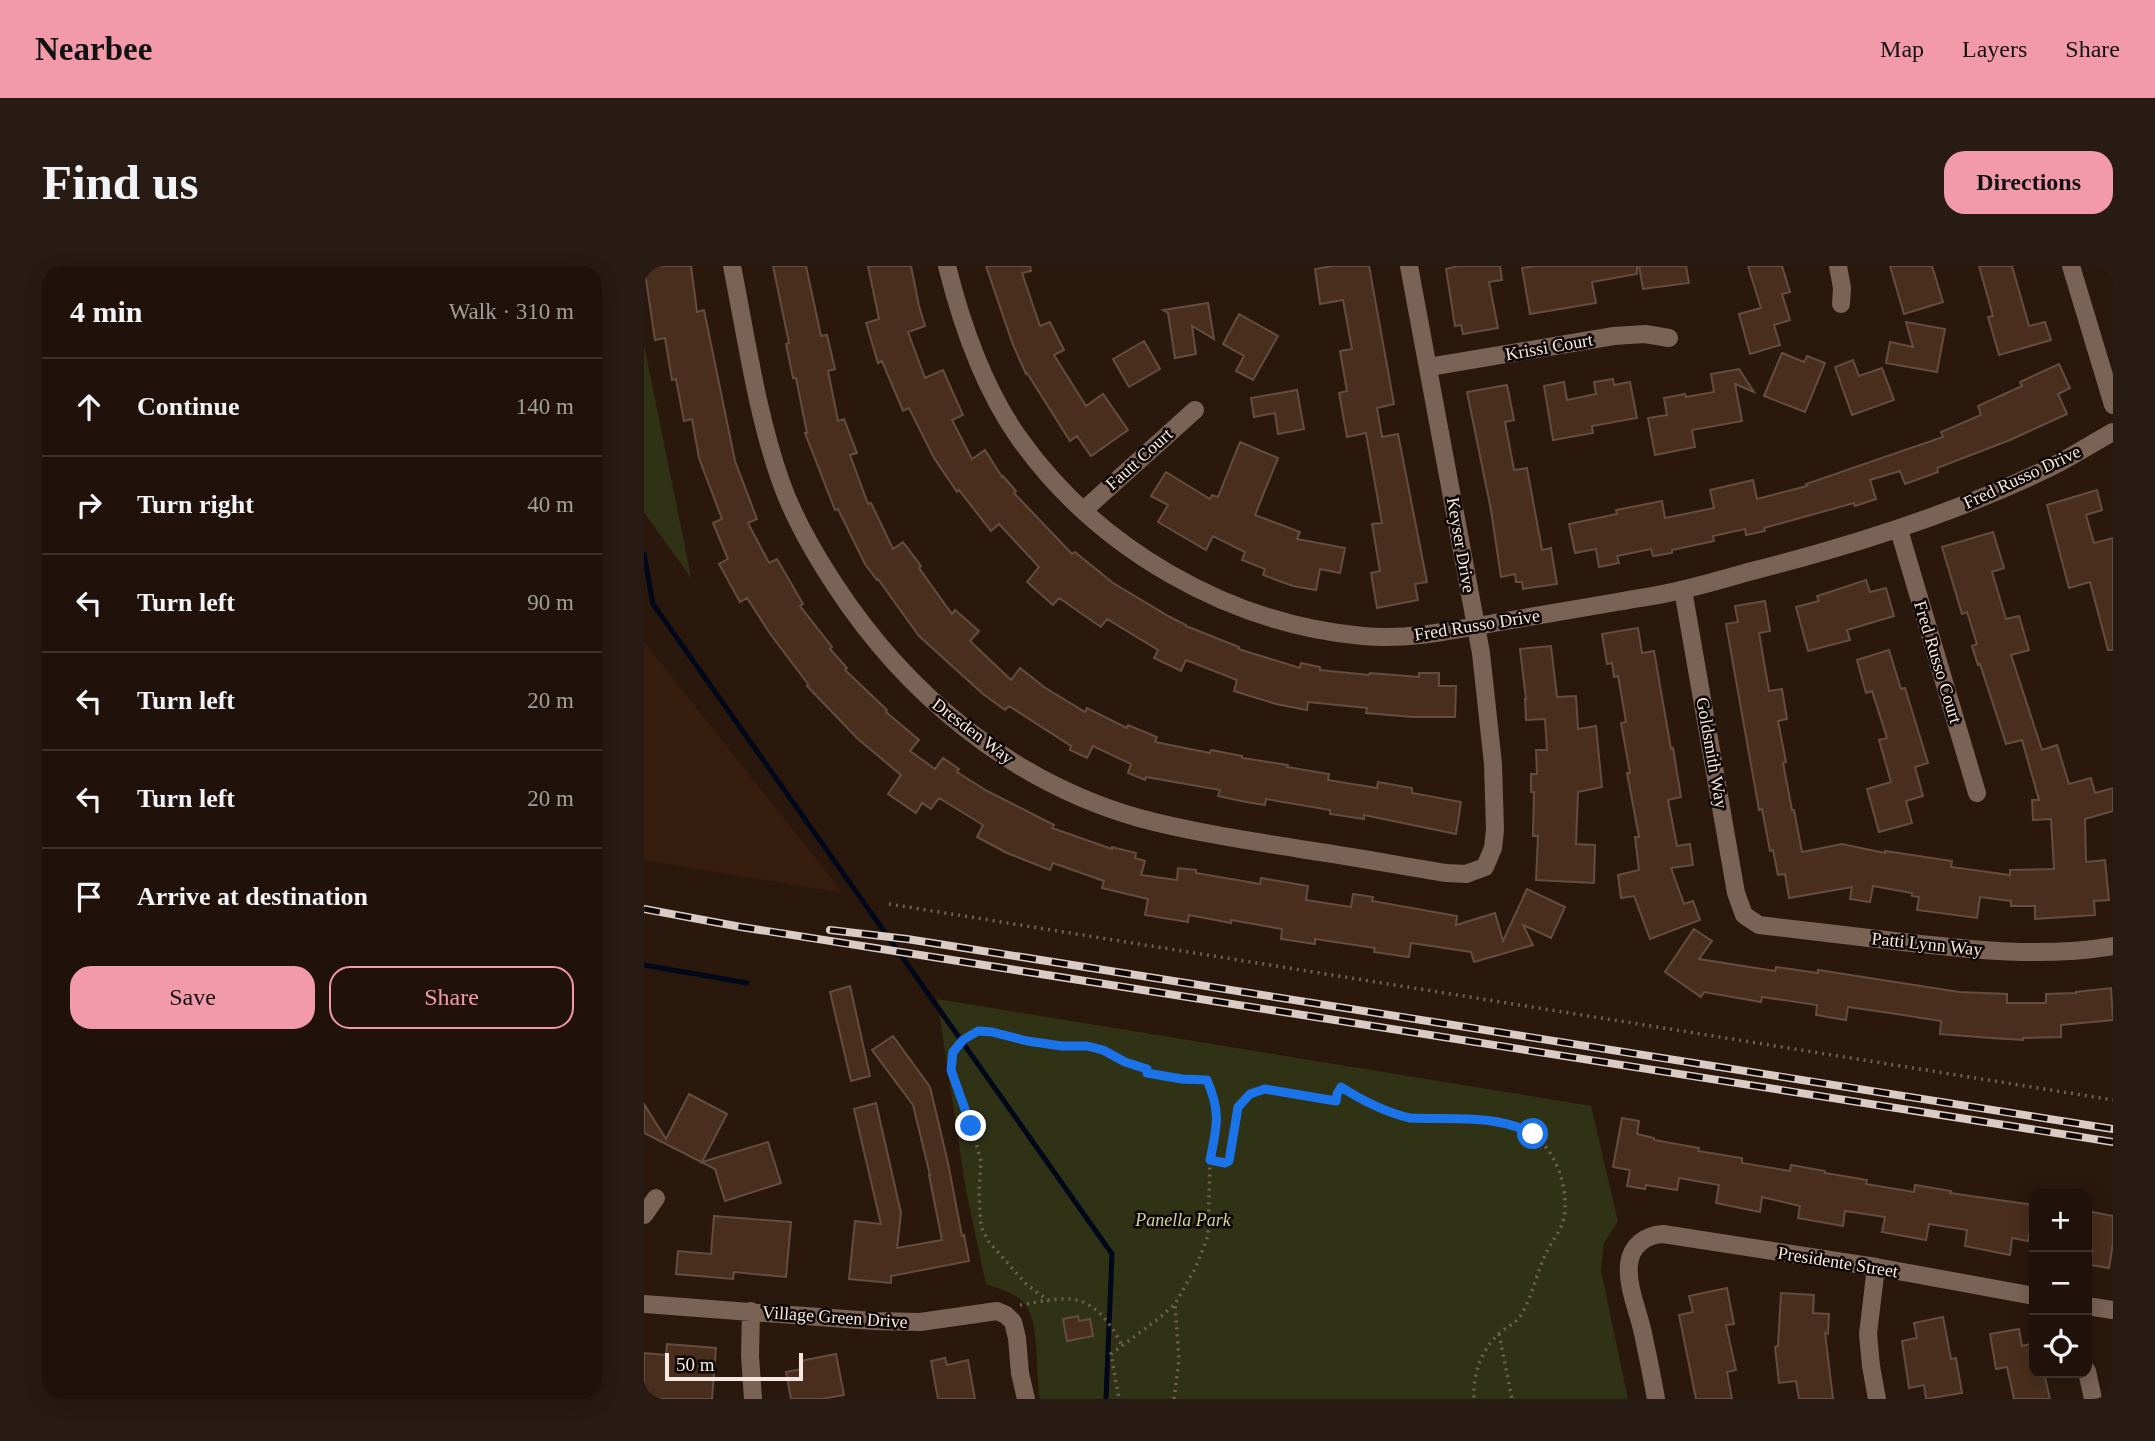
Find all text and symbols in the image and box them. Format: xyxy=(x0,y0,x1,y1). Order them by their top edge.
text: Nearbee xyxy=(35,31,152,67)
text: Map xyxy=(1880,36,1924,62)
text: Layers xyxy=(1962,36,2027,62)
text: Share xyxy=(2065,36,2120,62)
button: Directions xyxy=(1944,151,2113,214)
text: Find us xyxy=(42,155,199,210)
text: 4 min xyxy=(70,295,143,328)
text: Walk · 310 m xyxy=(449,299,574,324)
street label: Krissi Court xyxy=(1504,329,1594,365)
icon: ahead xyxy=(70,388,108,426)
text: Continue xyxy=(137,392,240,421)
text: 140 m xyxy=(516,394,574,419)
street label: Fautt Court xyxy=(1102,424,1176,494)
street label: Fred Russo Drive xyxy=(1960,441,2084,513)
icon: right xyxy=(70,486,108,524)
text: Turn right xyxy=(137,490,254,519)
text: 40 m xyxy=(527,492,574,517)
street label: Keyser Drive xyxy=(1443,496,1479,594)
icon: left xyxy=(70,584,108,622)
text: Turn left xyxy=(137,588,235,617)
text: 90 m xyxy=(527,590,574,615)
street label: Fred Russo Court xyxy=(1910,598,1966,726)
street label: Fred Russo Drive xyxy=(1413,605,1541,645)
icon: left xyxy=(70,682,108,720)
text: Turn left xyxy=(137,686,235,715)
text: 20 m xyxy=(527,688,574,713)
street label: Dresden Way xyxy=(928,694,1018,768)
street label: Goldsmith Way xyxy=(1692,696,1732,810)
icon: left xyxy=(70,780,108,818)
text: Turn left xyxy=(137,784,235,813)
text: 20 m xyxy=(527,786,574,811)
icon: arrive xyxy=(70,878,108,916)
text: Arrive at destination xyxy=(137,882,368,911)
street label: Patti Lynn Way xyxy=(1871,928,1983,960)
button: Save xyxy=(70,966,315,1029)
button: Share xyxy=(329,966,574,1029)
route end xyxy=(955,1110,986,1141)
route start xyxy=(1517,1118,1548,1149)
map controls xyxy=(2029,1189,2092,1378)
button: + xyxy=(2029,1189,2092,1252)
park label: Panella Park xyxy=(1134,1210,1232,1230)
street label: Presidente Street xyxy=(1776,1243,1900,1281)
button: − xyxy=(2029,1252,2092,1315)
street label: Village Green Drive xyxy=(762,1302,908,1332)
button: locate xyxy=(2029,1315,2092,1378)
scale bar xyxy=(665,1350,803,1382)
text: 50 m xyxy=(676,1354,715,1375)

